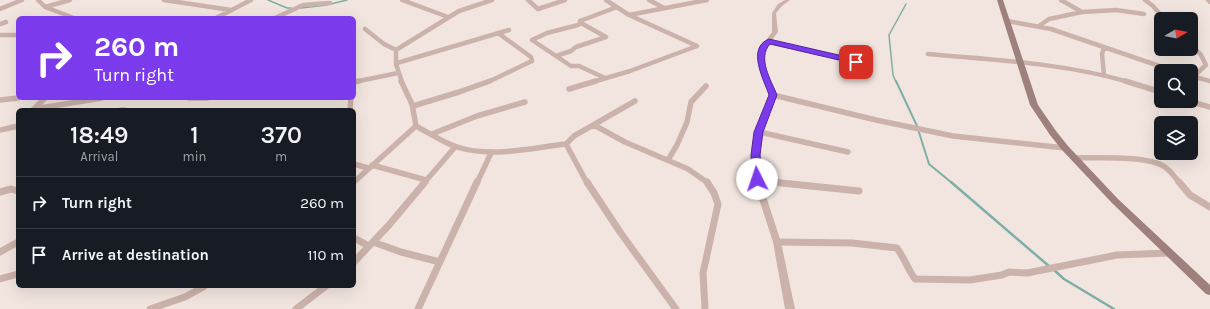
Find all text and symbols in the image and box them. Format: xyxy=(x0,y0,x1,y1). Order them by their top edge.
north arrow xyxy=(1154,12,1198,56)
map controls xyxy=(1154,12,1198,160)
text: 260 m xyxy=(94,30,179,63)
icon: right xyxy=(28,32,80,84)
pin xyxy=(839,45,873,79)
icon: arrive xyxy=(845,51,867,73)
text: Turn right xyxy=(94,64,174,86)
button: search xyxy=(1154,64,1198,108)
button: layers xyxy=(1154,116,1198,160)
text: 18:49 xyxy=(70,121,128,149)
text: 1 xyxy=(190,121,199,149)
text: 370 xyxy=(260,121,302,149)
text: Arrival xyxy=(80,149,118,164)
text: min xyxy=(183,149,206,164)
text: m xyxy=(275,149,287,164)
position arrow xyxy=(736,158,778,200)
icon: right xyxy=(28,192,50,214)
text: Turn right xyxy=(62,194,132,212)
text: 260 m xyxy=(300,194,344,212)
icon: arrive xyxy=(28,244,50,266)
text: Arrive at destination xyxy=(62,246,209,264)
text: 110 m xyxy=(308,246,344,264)

